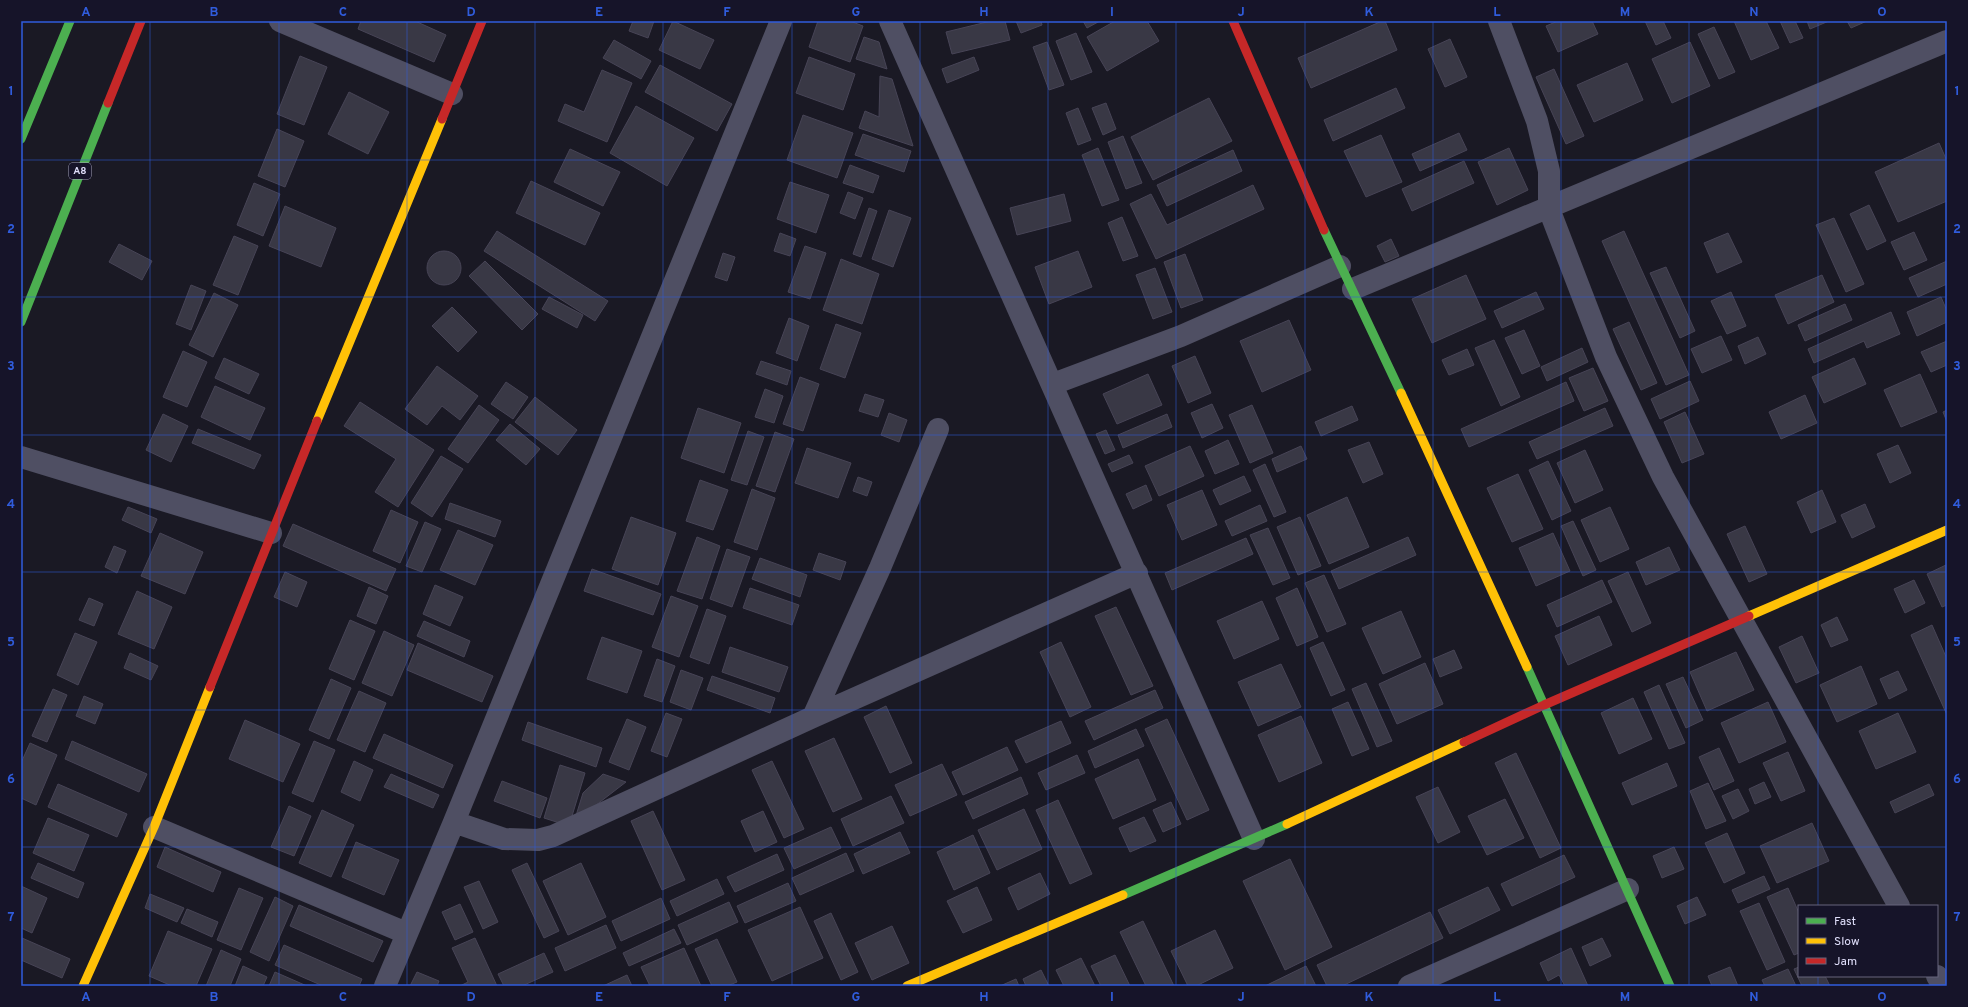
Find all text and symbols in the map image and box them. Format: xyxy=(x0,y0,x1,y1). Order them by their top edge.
text: A xyxy=(81,5,91,21)
text: B xyxy=(210,5,219,21)
text: C xyxy=(339,5,347,21)
text: D xyxy=(466,5,476,21)
text: E xyxy=(595,5,603,21)
text: F xyxy=(723,5,731,21)
text: G xyxy=(852,5,861,21)
text: H xyxy=(979,5,989,21)
text: I xyxy=(1110,5,1114,21)
text: J xyxy=(1237,5,1245,21)
text: K xyxy=(1364,5,1374,21)
text: L xyxy=(1493,5,1501,21)
text: M xyxy=(1620,5,1630,21)
text: N xyxy=(1749,5,1759,21)
text: O xyxy=(1877,5,1887,21)
text: 1 xyxy=(8,84,14,100)
text: 1 xyxy=(1954,84,1960,100)
road number: A8 xyxy=(69,163,91,179)
text: 2 xyxy=(7,222,15,238)
text: 2 xyxy=(1953,222,1961,238)
text: 3 xyxy=(7,359,15,375)
text: 3 xyxy=(1953,359,1961,375)
text: 4 xyxy=(7,497,15,513)
text: 4 xyxy=(1953,497,1961,513)
text: 5 xyxy=(7,635,15,651)
text: 5 xyxy=(1953,635,1961,651)
text: 6 xyxy=(7,772,15,788)
text: 6 xyxy=(1953,772,1961,788)
legend xyxy=(1798,905,1938,977)
text: 7 xyxy=(8,910,15,926)
text: 7 xyxy=(1954,910,1961,926)
text: Fast xyxy=(1834,914,1856,930)
text: Slow xyxy=(1834,934,1860,950)
text: Jam xyxy=(1834,954,1857,970)
text: A xyxy=(81,990,91,1006)
text: B xyxy=(210,990,219,1006)
text: C xyxy=(339,990,347,1006)
text: D xyxy=(466,990,476,1006)
text: E xyxy=(595,990,603,1006)
text: F xyxy=(723,990,731,1006)
text: G xyxy=(852,990,861,1006)
text: H xyxy=(979,990,989,1006)
text: I xyxy=(1110,990,1114,1006)
text: J xyxy=(1237,990,1245,1006)
text: K xyxy=(1364,990,1374,1006)
text: L xyxy=(1493,990,1501,1006)
text: M xyxy=(1620,990,1630,1006)
text: N xyxy=(1749,990,1759,1006)
text: O xyxy=(1877,990,1887,1006)

